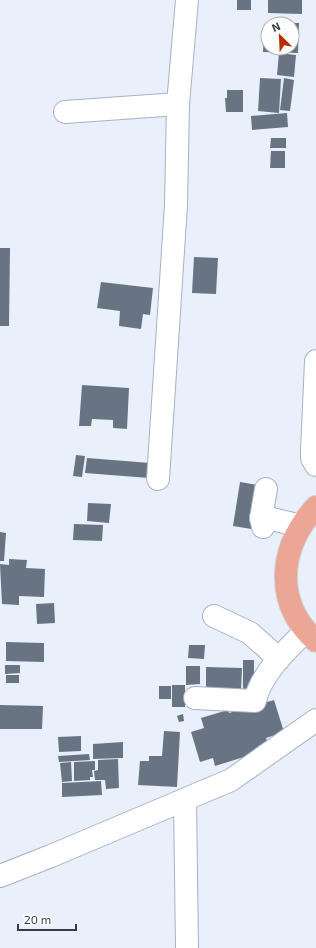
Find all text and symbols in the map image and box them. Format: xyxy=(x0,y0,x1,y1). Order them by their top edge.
north arrow xyxy=(260,16,300,56)
text: N xyxy=(269,19,282,34)
scale bar xyxy=(18,906,76,932)
text: 20 m xyxy=(24,912,51,926)

